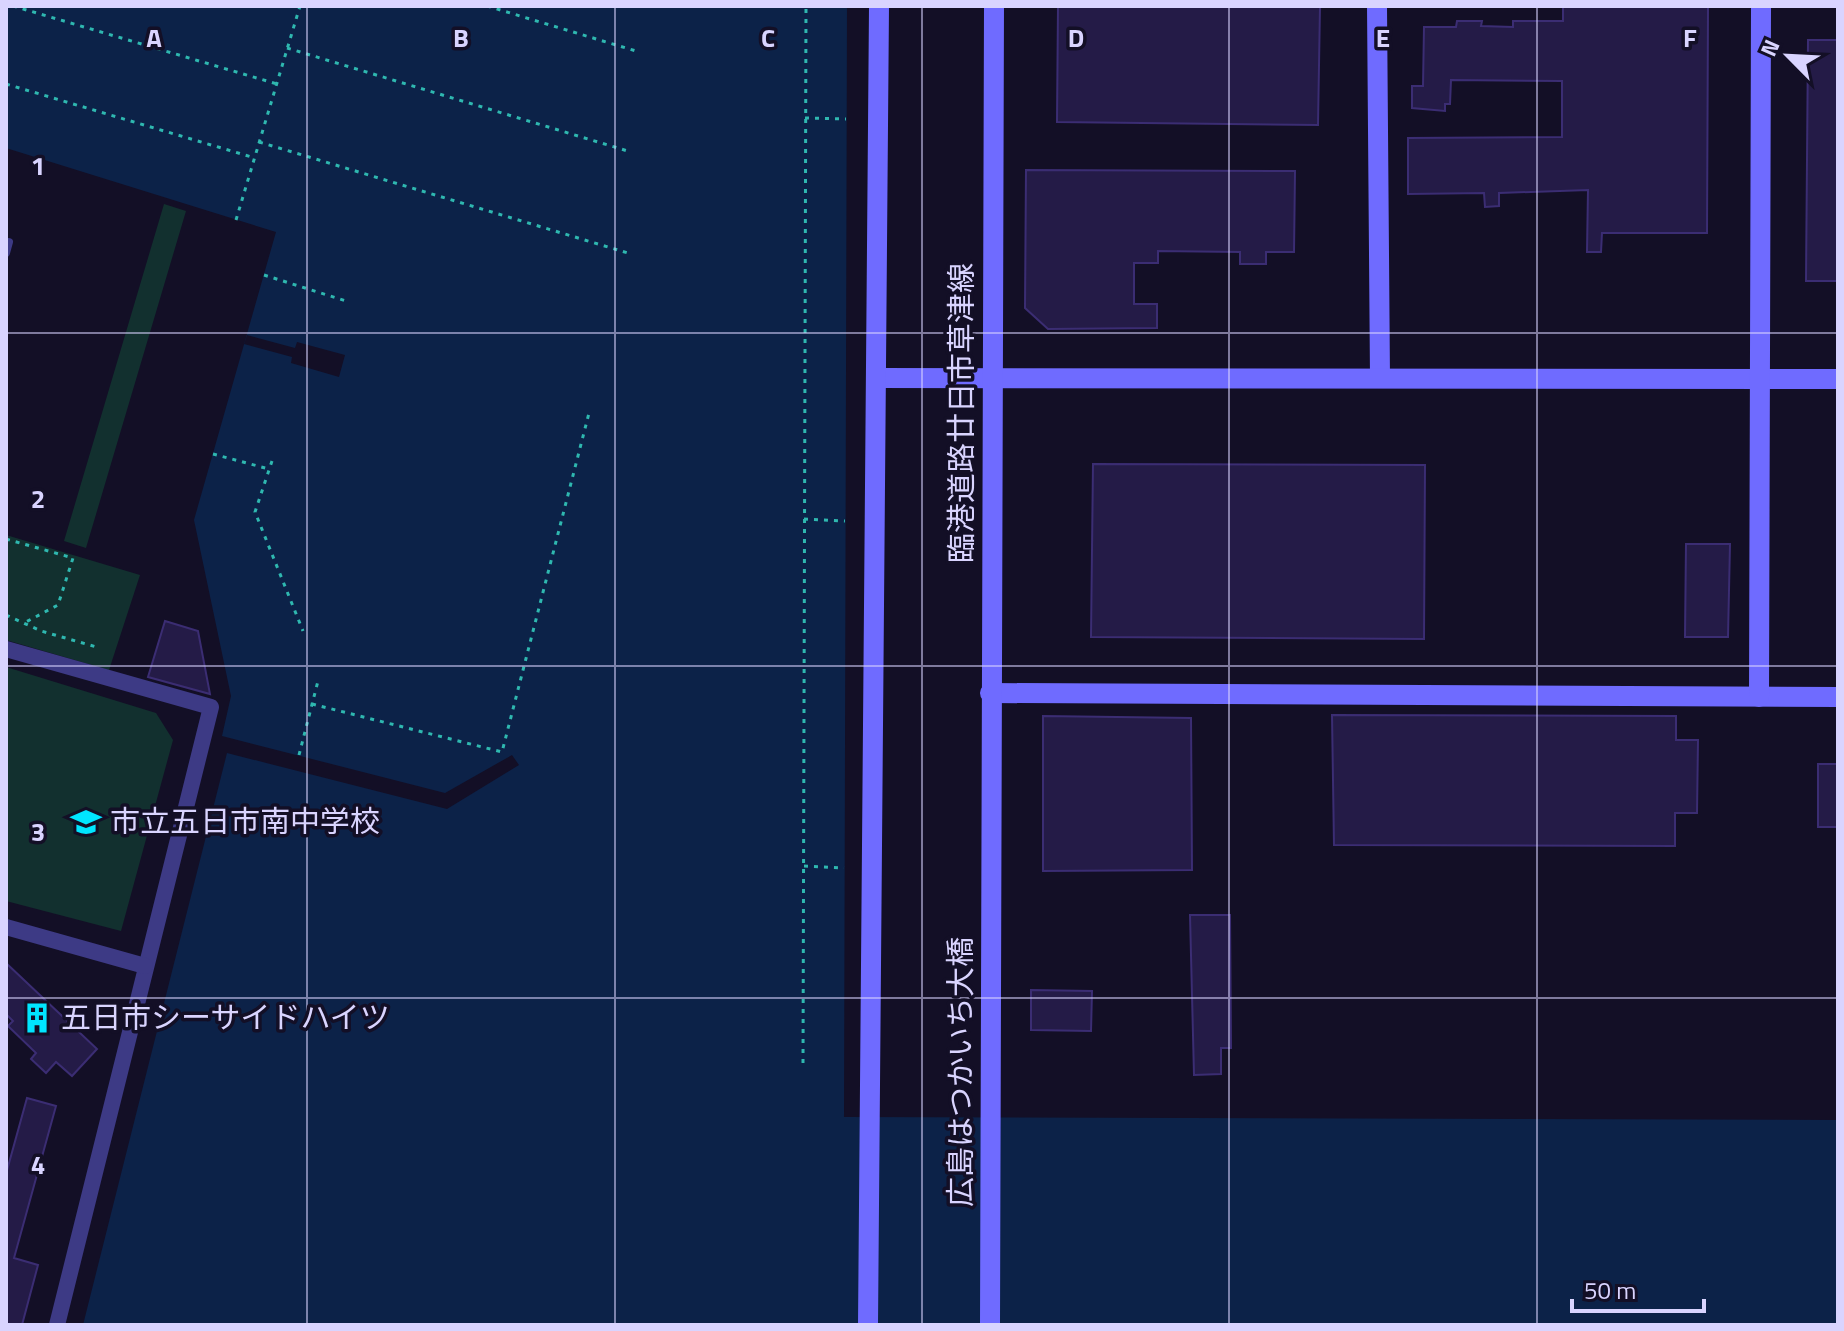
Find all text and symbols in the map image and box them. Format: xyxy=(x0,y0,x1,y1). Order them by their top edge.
north arrow xyxy=(1748,16,1828,96)
text: A xyxy=(146,18,162,57)
text: B xyxy=(453,18,469,57)
text: C xyxy=(761,18,775,57)
text: D xyxy=(1068,18,1084,57)
text: E xyxy=(1376,18,1390,57)
text: F xyxy=(1683,18,1697,57)
text: N xyxy=(1751,34,1788,62)
text: 1 xyxy=(31,146,45,185)
street label: 臨港道路廿日市草津線 xyxy=(938,263,984,563)
text: 2 xyxy=(31,479,45,518)
place label: 市立五日市南中学校 xyxy=(110,798,380,844)
school or university icon: 市立五日市南中学校 xyxy=(69,805,103,839)
text: 3 xyxy=(31,812,45,851)
street label: 広島はつかいち大橋 xyxy=(937,937,983,1207)
place label: 五日市シーサイドハイツ xyxy=(61,994,390,1040)
building icon: 五日市シーサイドハイツ xyxy=(20,1001,54,1035)
text: 4 xyxy=(31,1145,45,1184)
scale bar xyxy=(1572,1263,1704,1313)
text: 50 m xyxy=(1584,1272,1636,1308)

